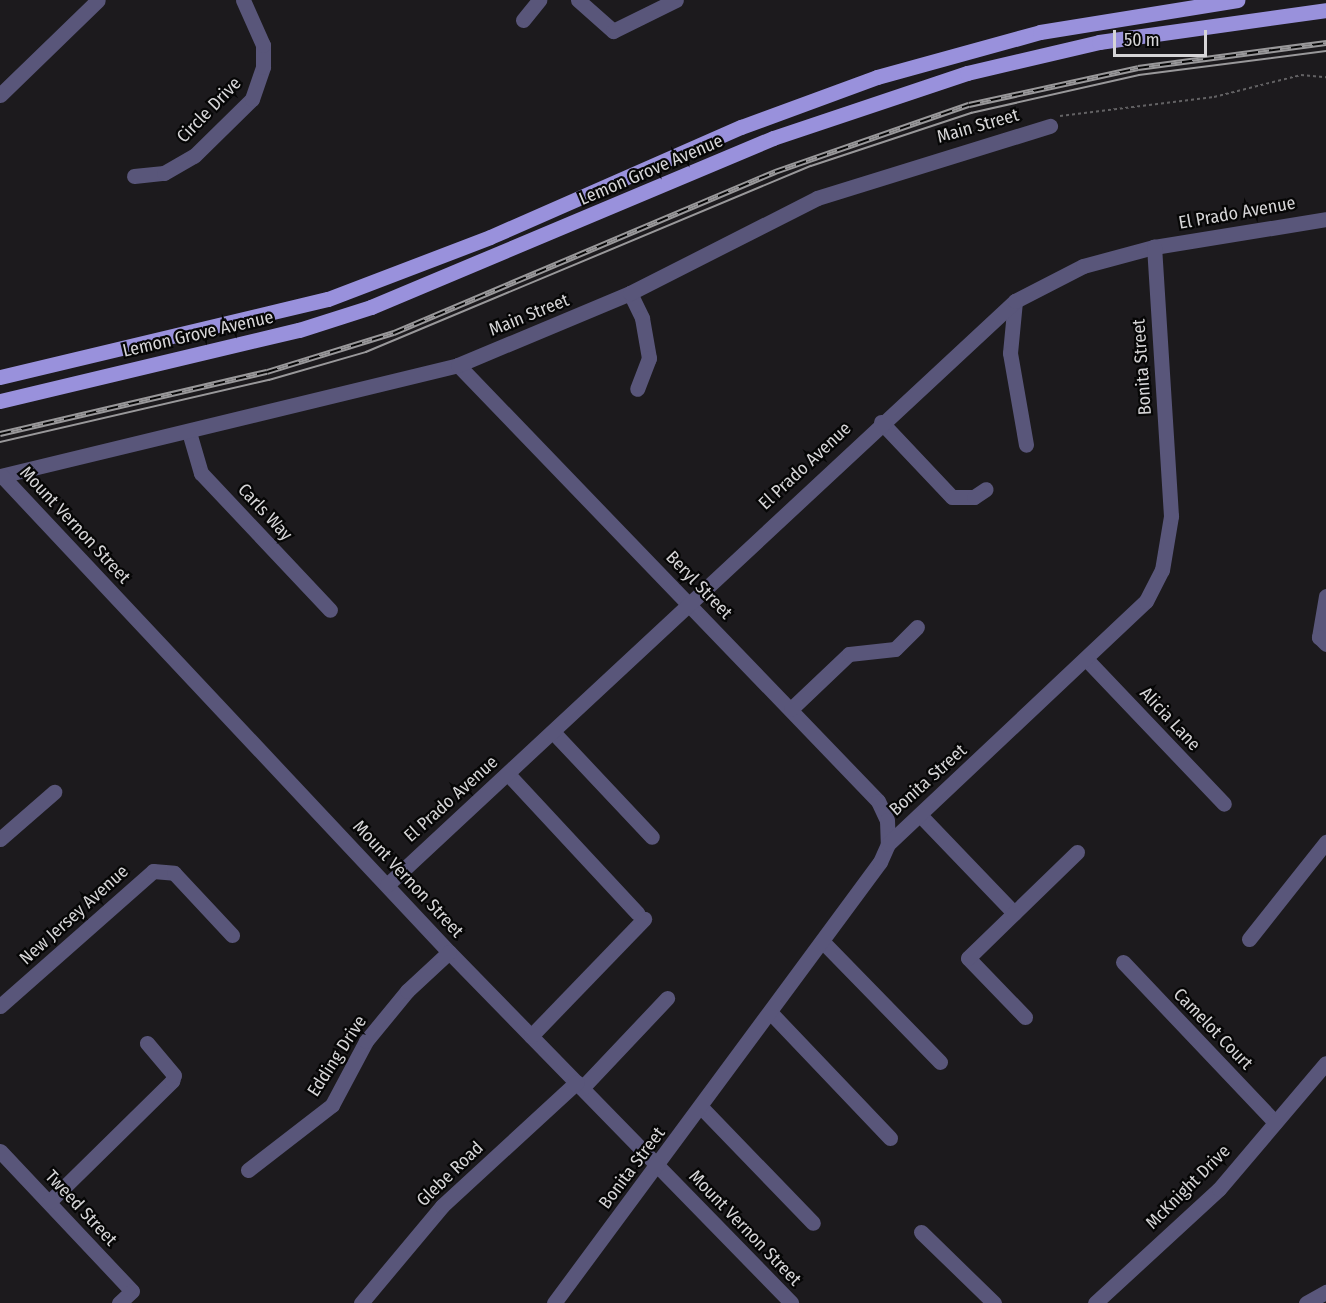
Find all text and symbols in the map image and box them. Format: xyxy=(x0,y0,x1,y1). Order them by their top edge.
scale bar xyxy=(1116,18,1210,56)
text: 50 m xyxy=(1124,29,1160,51)
street label: Circle Drive xyxy=(172,73,246,147)
street label: Main Street xyxy=(935,104,1021,148)
street label: Lemon Grove Avenue xyxy=(576,130,726,210)
street label: El Prado Avenue xyxy=(1177,192,1297,234)
street label: Main Street xyxy=(486,289,572,341)
street label: Lemon Grove Avenue xyxy=(120,306,276,362)
street label: Bonita Street xyxy=(1128,318,1156,416)
street label: El Prado Avenue xyxy=(754,418,856,514)
street label: Mount Vernon Street xyxy=(15,462,135,588)
street label: Carls Way xyxy=(233,479,297,545)
street label: Beryl Street xyxy=(661,546,737,624)
street label: Alicia Lane xyxy=(1135,683,1205,755)
street label: Bonita Street xyxy=(885,740,971,820)
street label: El Prado Avenue xyxy=(400,751,502,847)
street label: Mount Vernon Street xyxy=(348,816,468,942)
street label: New Jersey Avenue xyxy=(15,861,133,969)
street label: Camelot Court xyxy=(1169,984,1257,1074)
street label: Edding Drive xyxy=(303,1011,371,1101)
street label: Bonita Street xyxy=(594,1123,670,1213)
street label: Glebe Road xyxy=(412,1137,488,1211)
street label: McKnight Drive xyxy=(1141,1140,1235,1234)
street label: Tweed Street xyxy=(41,1166,121,1250)
street label: Mount Vernon Street xyxy=(684,1166,806,1290)

